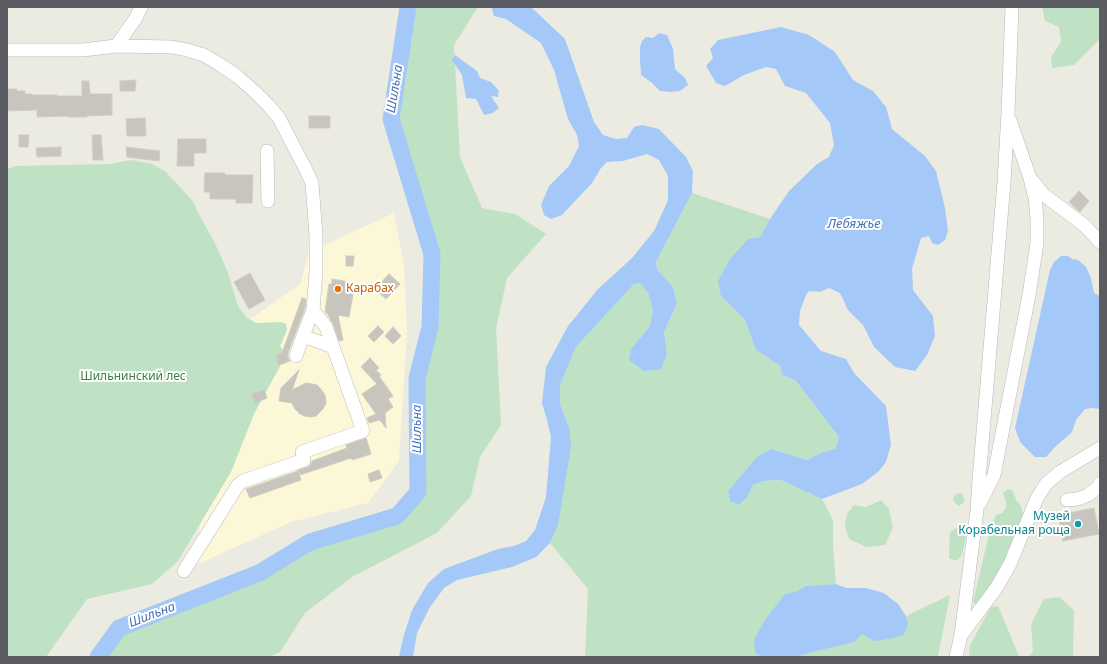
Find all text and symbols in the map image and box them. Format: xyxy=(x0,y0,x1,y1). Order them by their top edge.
water label: Шильна xyxy=(383,64,407,114)
water label: Лебяжье xyxy=(827,216,881,232)
place label: Карабах xyxy=(346,282,394,296)
marker: Карабах xyxy=(333,284,343,294)
park label: Шильнинский лес xyxy=(80,370,186,384)
water label: Шильна xyxy=(409,405,425,453)
place label: Музей Корабельная роща xyxy=(958,510,1070,538)
marker: Музей Корабельная роща xyxy=(1073,519,1083,529)
water label: Шильна xyxy=(127,599,177,631)

